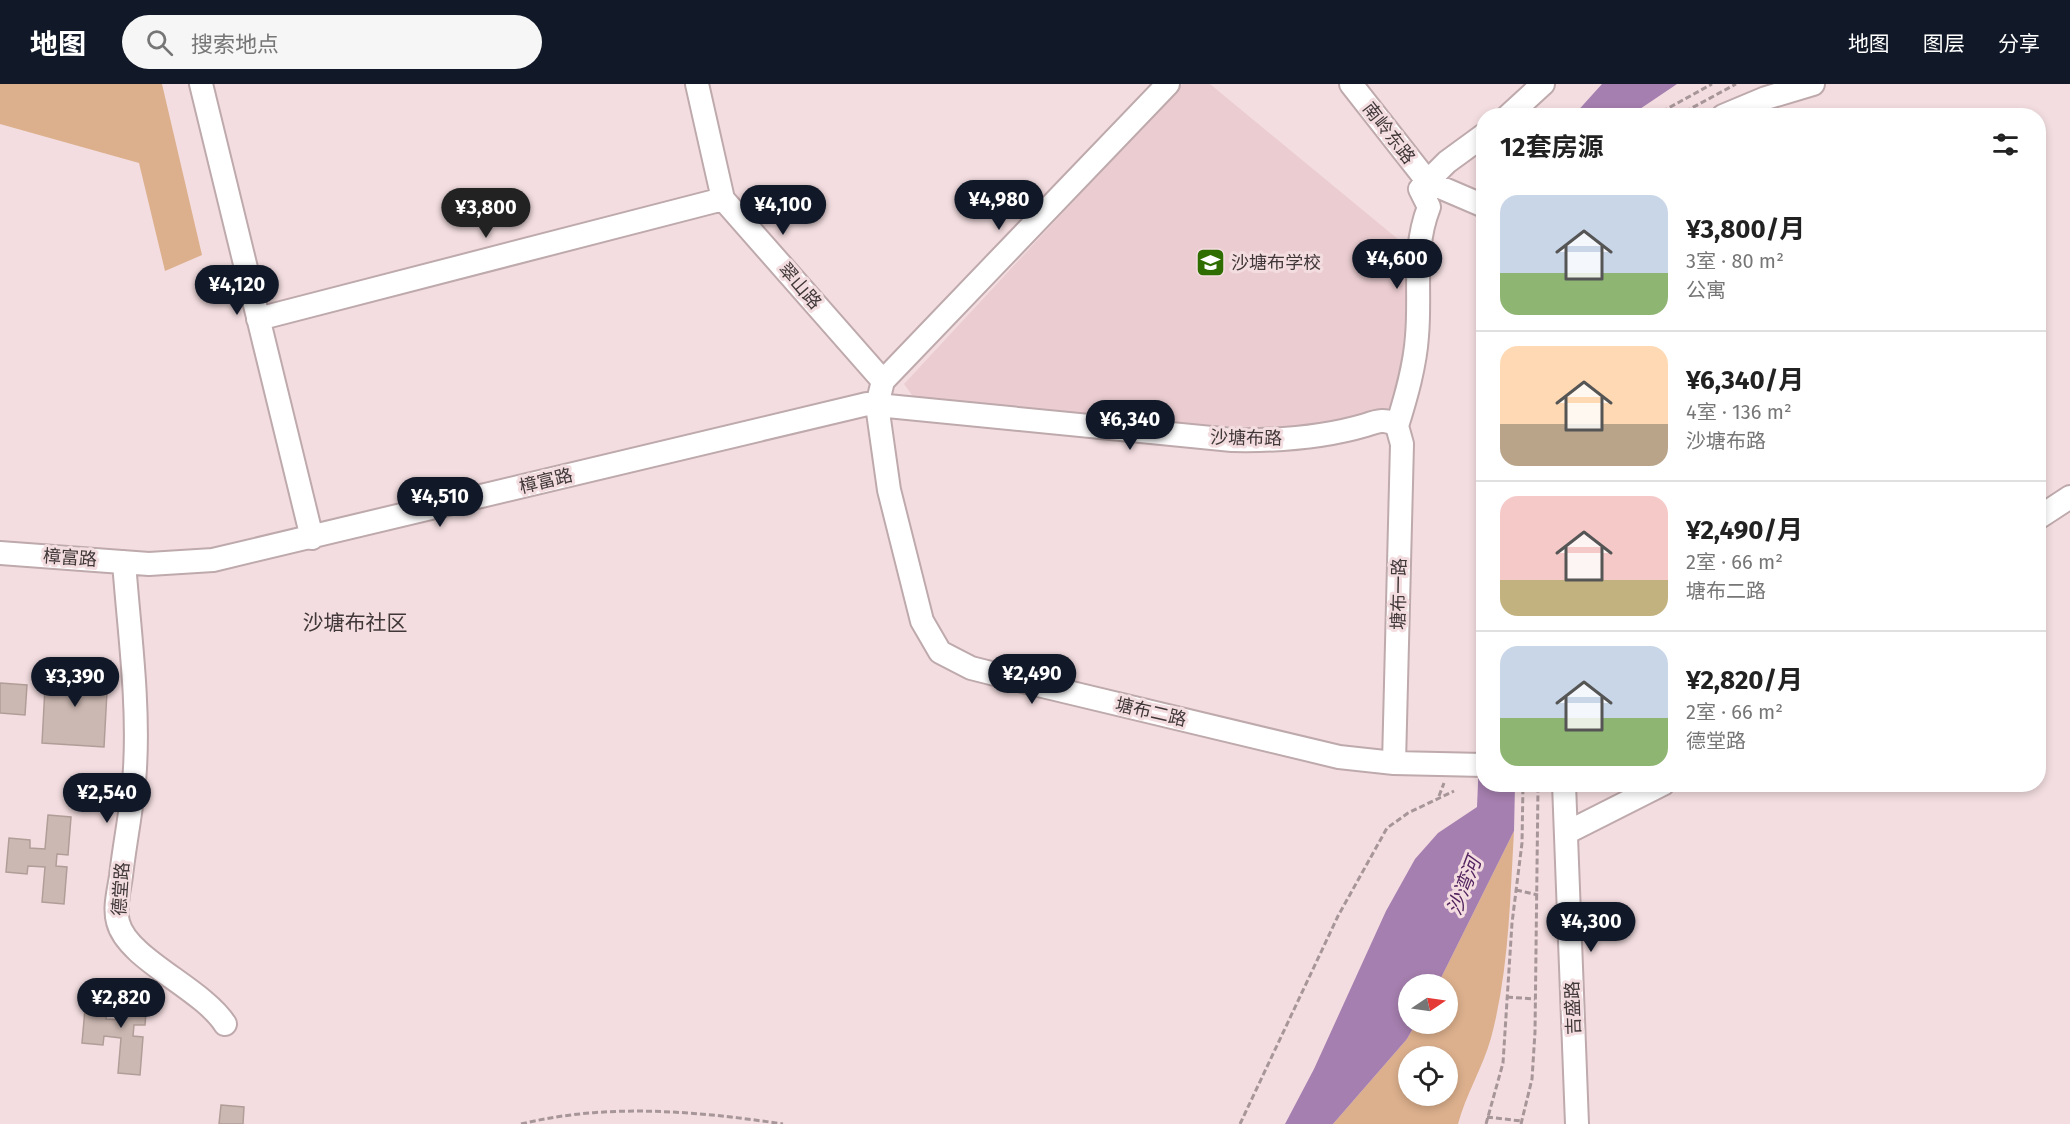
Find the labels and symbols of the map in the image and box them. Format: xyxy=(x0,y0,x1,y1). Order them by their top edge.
street label: 南岭东路 xyxy=(1358,98,1420,168)
pin: ¥4,980 xyxy=(950,180,1048,231)
pin: ¥4,100 xyxy=(734,185,832,236)
pin: ¥3,800 xyxy=(437,188,535,239)
pin: ¥4,600 xyxy=(1348,239,1446,290)
school or university icon: 沙塘布学校 xyxy=(1194,247,1226,279)
place label: 沙塘布学校 xyxy=(1231,252,1321,274)
street label: 翠山路 xyxy=(774,258,826,314)
pin: ¥4,120 xyxy=(188,265,286,316)
pin: ¥6,340 xyxy=(1081,400,1179,451)
street label: 沙塘布路 xyxy=(1210,426,1282,450)
street label: 樟富路 xyxy=(517,464,575,498)
pin: ¥4,510 xyxy=(391,477,489,528)
street label: 樟富路 xyxy=(42,545,98,571)
street label: 塘布一路 xyxy=(1387,558,1411,630)
district label: 沙塘布社区 xyxy=(303,610,408,636)
pin: ¥2,490 xyxy=(983,654,1081,705)
pin: ¥3,390 xyxy=(26,657,124,708)
street label: 塘布二路 xyxy=(1113,693,1189,731)
pin: ¥2,540 xyxy=(58,773,156,824)
water label: 沙湾河 xyxy=(1442,850,1487,918)
street label: 德堂路 xyxy=(108,861,134,917)
pin: ¥4,300 xyxy=(1542,902,1640,953)
north arrow xyxy=(1398,974,1458,1034)
pin: ¥2,820 xyxy=(72,978,170,1029)
street label: 吉盛路 xyxy=(1561,981,1585,1035)

